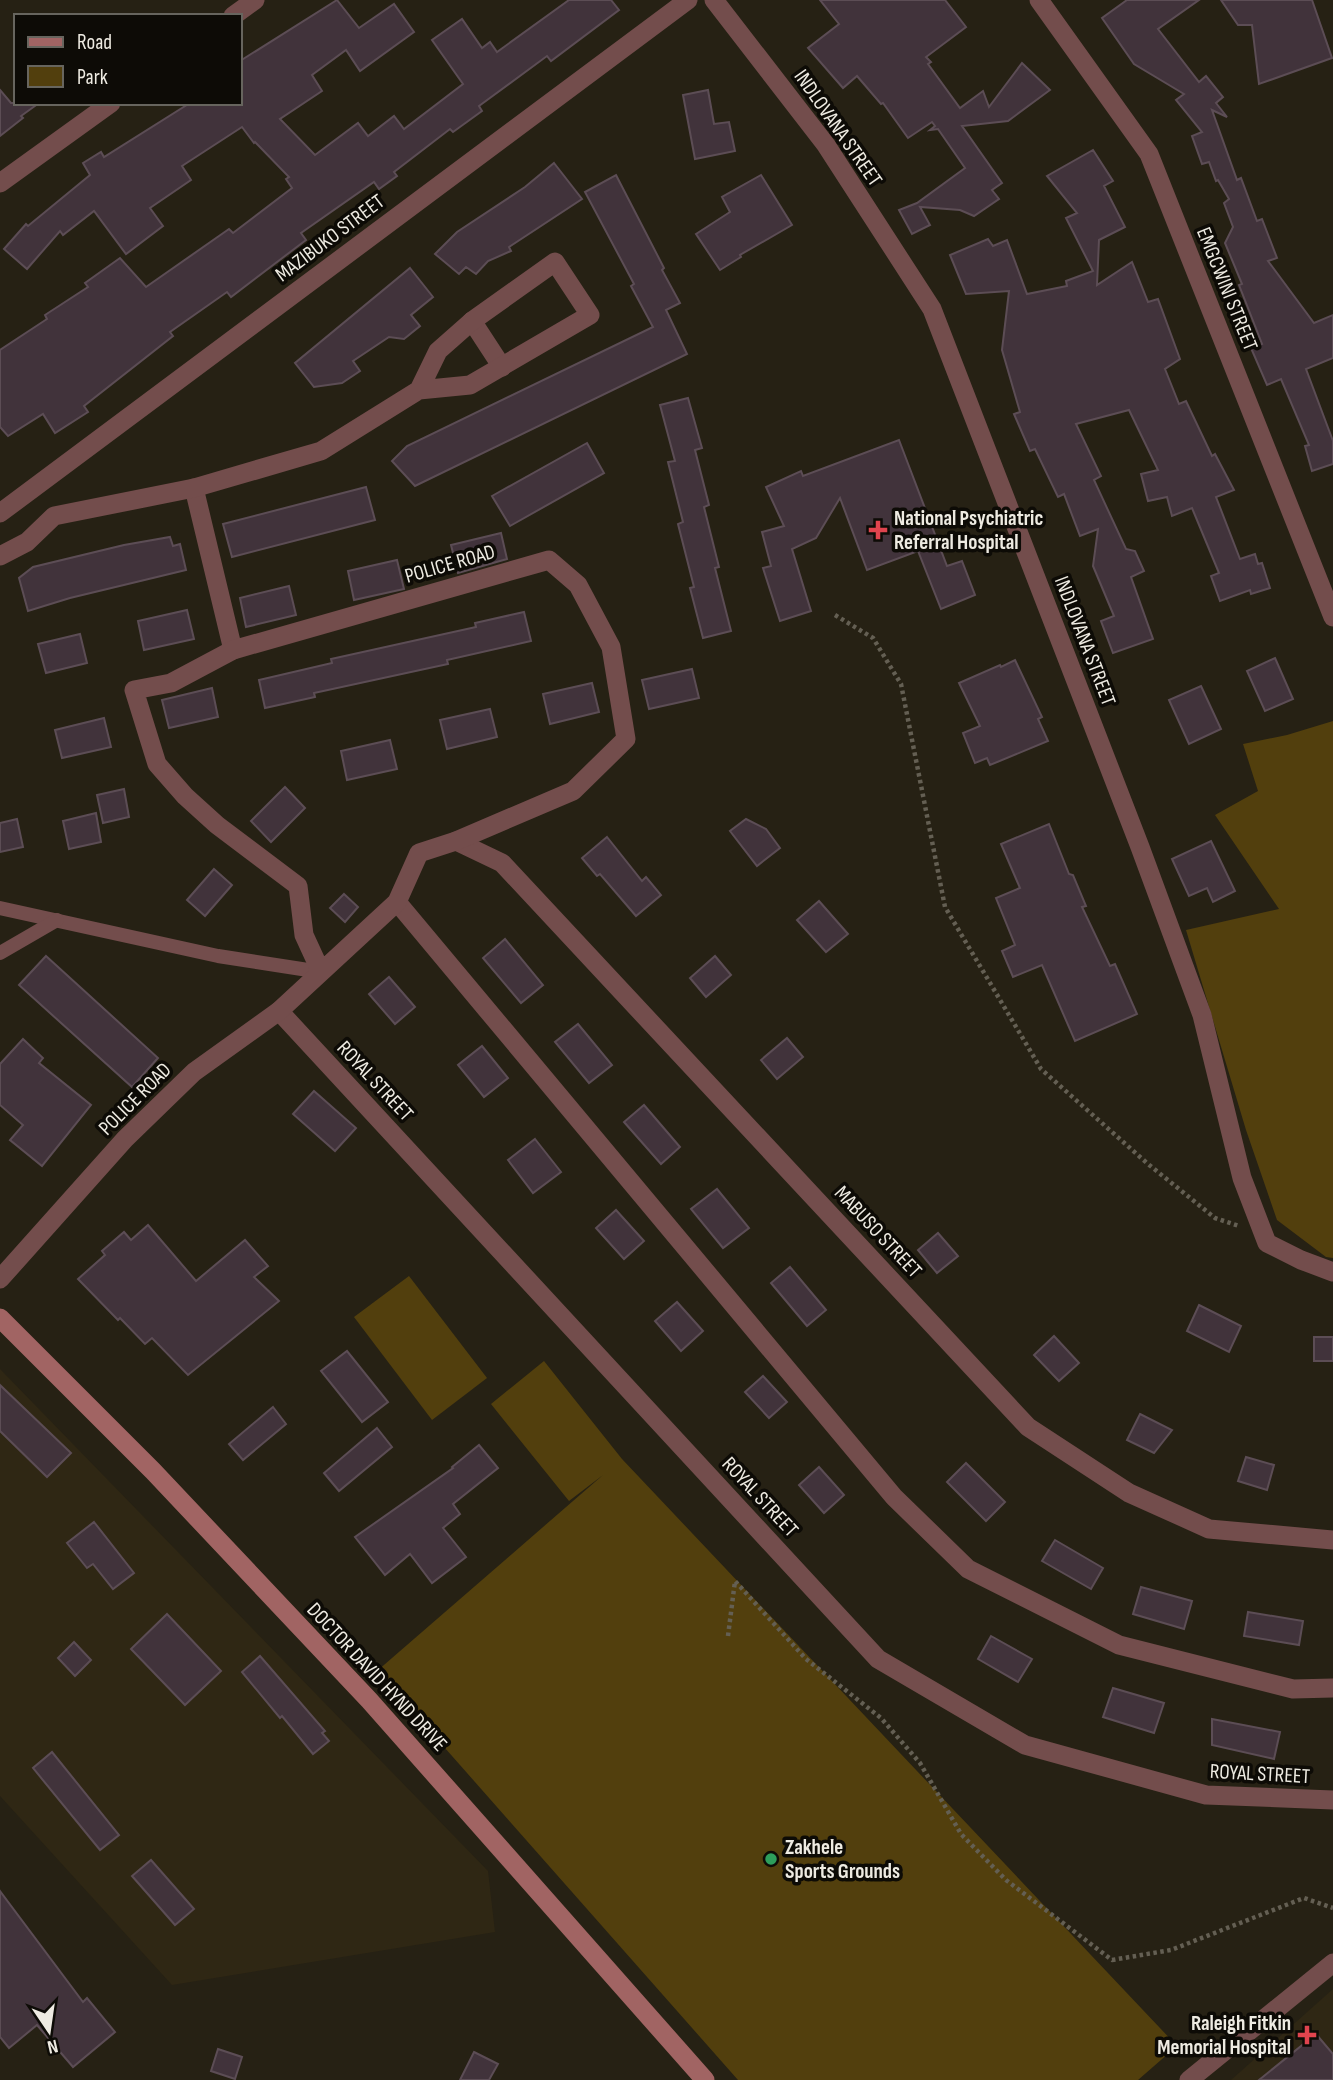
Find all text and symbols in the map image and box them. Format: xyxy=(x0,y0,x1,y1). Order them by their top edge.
legend xyxy=(14,14,242,105)
text: Road xyxy=(77,30,112,55)
text: Park xyxy=(77,65,108,90)
street label: INDLOVANA STREET xyxy=(789,65,888,192)
street label: MAZIBUKO STREET xyxy=(270,189,390,287)
street label: EMGCWINI STREET xyxy=(1191,224,1263,355)
place label: National Psychiatric Referral Hospital xyxy=(894,506,1043,555)
marker: National Psychiatric Referral Hospital xyxy=(868,520,888,540)
street label: POLICE ROAD xyxy=(402,539,498,589)
street label: INDLOVANA STREET xyxy=(1049,573,1121,710)
street label: ROYAL STREET xyxy=(332,1036,419,1127)
street label: POLICE ROAD xyxy=(93,1057,177,1141)
street label: MABUSO STREET xyxy=(829,1181,927,1284)
street label: ROYAL STREET xyxy=(717,1452,804,1543)
street label: DOCTOR DAVID HYND DRIVE xyxy=(302,1597,452,1757)
street label: ROYAL STREET xyxy=(1209,1759,1311,1789)
place label: Zakhele Sports Grounds xyxy=(785,1835,900,1884)
marker: Zakhele Sports Grounds xyxy=(763,1851,779,1867)
north arrow xyxy=(14,1996,84,2066)
place label: Raleigh Fitkin Memorial Hospital xyxy=(1157,2011,1291,2060)
marker: Raleigh Fitkin Memorial Hospital xyxy=(1297,2025,1317,2045)
text: N xyxy=(45,2034,60,2058)

